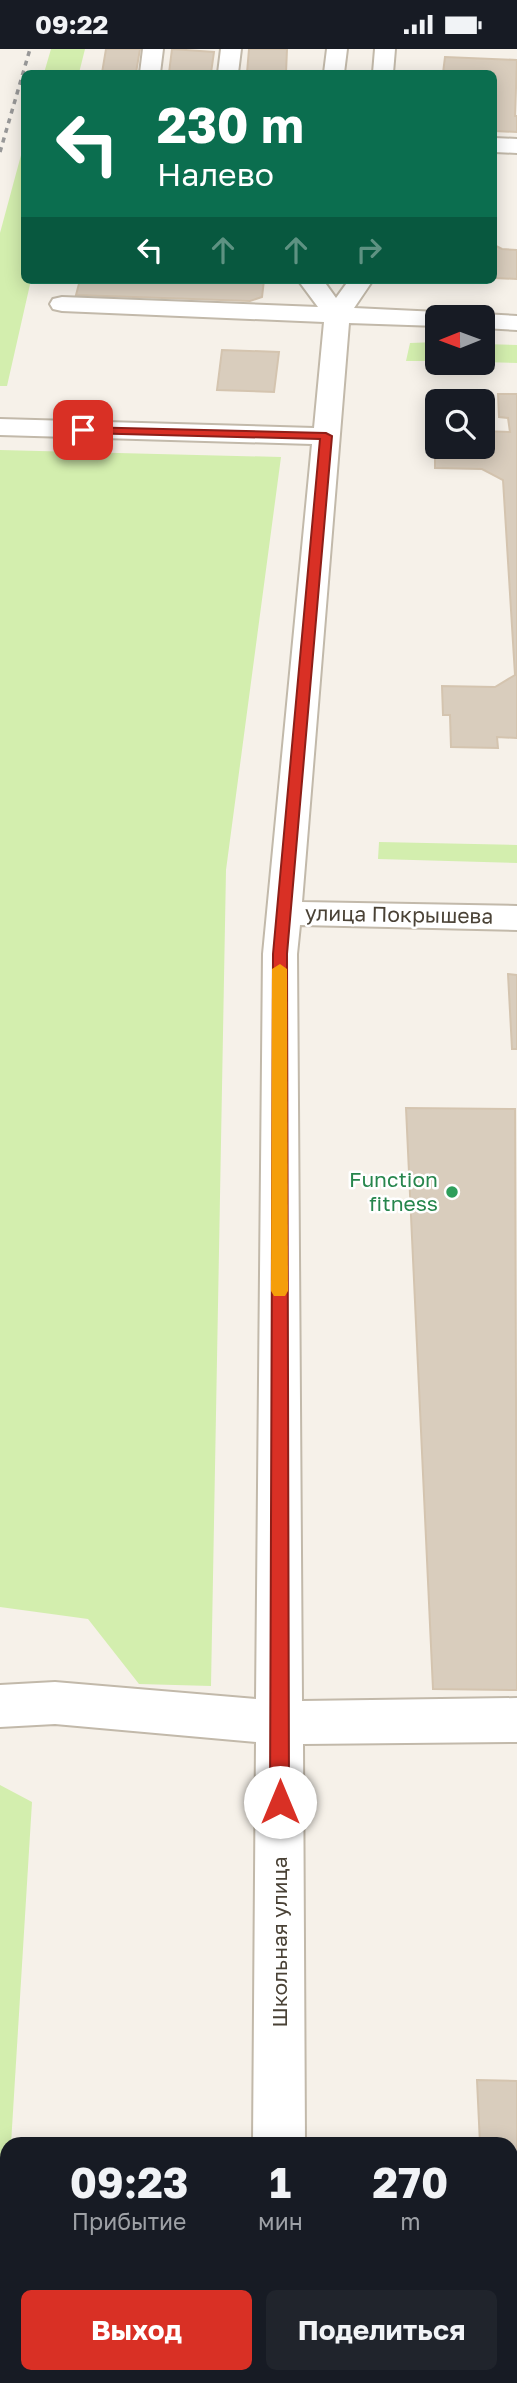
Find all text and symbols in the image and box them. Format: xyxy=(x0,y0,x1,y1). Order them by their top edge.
text: 09:22 xyxy=(35,9,108,40)
text: 230 m xyxy=(157,95,304,154)
icon: left xyxy=(42,98,133,189)
text: Налево xyxy=(157,155,274,193)
icon: left xyxy=(131,231,169,269)
icon: ahead xyxy=(204,231,242,269)
icon: ahead xyxy=(277,231,315,269)
icon: right xyxy=(350,231,388,269)
north arrow xyxy=(425,305,495,375)
map controls xyxy=(425,305,495,459)
button: search xyxy=(425,389,495,459)
pin xyxy=(53,400,113,460)
icon: arrive xyxy=(64,411,102,449)
street label: улица Покрышева xyxy=(305,899,493,929)
place label: Function fitness xyxy=(349,1166,438,1216)
marker: Function fitness xyxy=(444,1184,460,1200)
position arrow xyxy=(243,1765,317,1839)
street label: Школьная улица xyxy=(266,1856,292,2028)
text: 09:23 xyxy=(70,2157,188,2207)
text: 1 xyxy=(270,2157,291,2207)
text: 270 xyxy=(372,2157,448,2207)
text: Прибытие xyxy=(72,2207,186,2235)
text: мин xyxy=(258,2207,303,2235)
text: m xyxy=(400,2207,421,2235)
button: Выход xyxy=(21,2290,252,2370)
button: Поделиться xyxy=(266,2290,497,2370)

